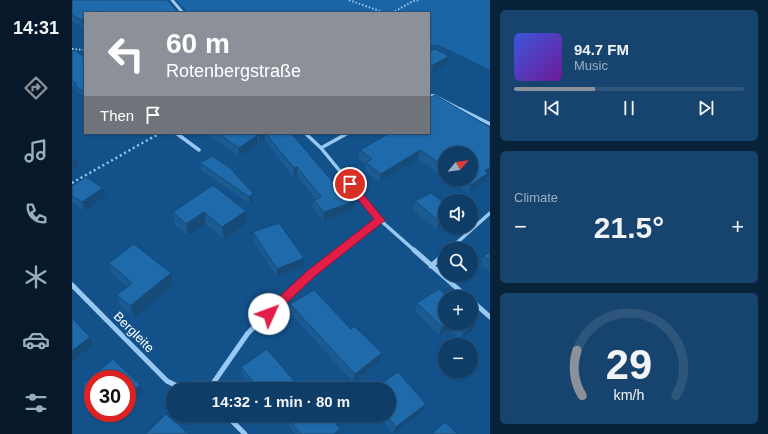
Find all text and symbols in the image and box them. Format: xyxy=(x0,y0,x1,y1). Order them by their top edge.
text: 14:31 xyxy=(13,18,59,38)
icon: left xyxy=(100,28,152,80)
text: 60 m xyxy=(166,28,230,59)
text: 94.7 FM xyxy=(574,41,629,58)
text: Music xyxy=(574,58,608,73)
text: Rotenbergstraße xyxy=(166,61,301,81)
icon: directions xyxy=(22,74,50,102)
icon: previous xyxy=(541,97,563,119)
icon: pause xyxy=(618,97,640,119)
icon: next xyxy=(695,97,717,119)
icon: arrive xyxy=(142,104,164,126)
text: Then xyxy=(100,107,134,124)
icon: music xyxy=(22,137,50,165)
north arrow xyxy=(438,146,478,186)
map controls xyxy=(438,146,478,378)
pin xyxy=(333,167,367,201)
icon: arrive xyxy=(339,173,361,195)
text: Climate xyxy=(514,190,558,205)
button: sound xyxy=(438,194,478,234)
icon: phone xyxy=(22,200,50,228)
text: 21.5° xyxy=(594,211,664,244)
text: − xyxy=(514,214,527,239)
text: + xyxy=(731,214,744,239)
button: search xyxy=(438,242,478,282)
icon: climate xyxy=(22,263,50,291)
button: + xyxy=(438,290,478,330)
position arrow xyxy=(248,293,290,335)
street label: Bergleite xyxy=(111,309,157,355)
icon: car xyxy=(22,326,50,354)
button: − xyxy=(438,338,478,378)
text: 29 xyxy=(606,341,652,388)
speed limit sign: 30 xyxy=(84,370,136,422)
text: km/h xyxy=(614,387,645,403)
icon: filters xyxy=(22,389,50,417)
text: 14:32 · 1 min · 80 m xyxy=(212,393,350,410)

